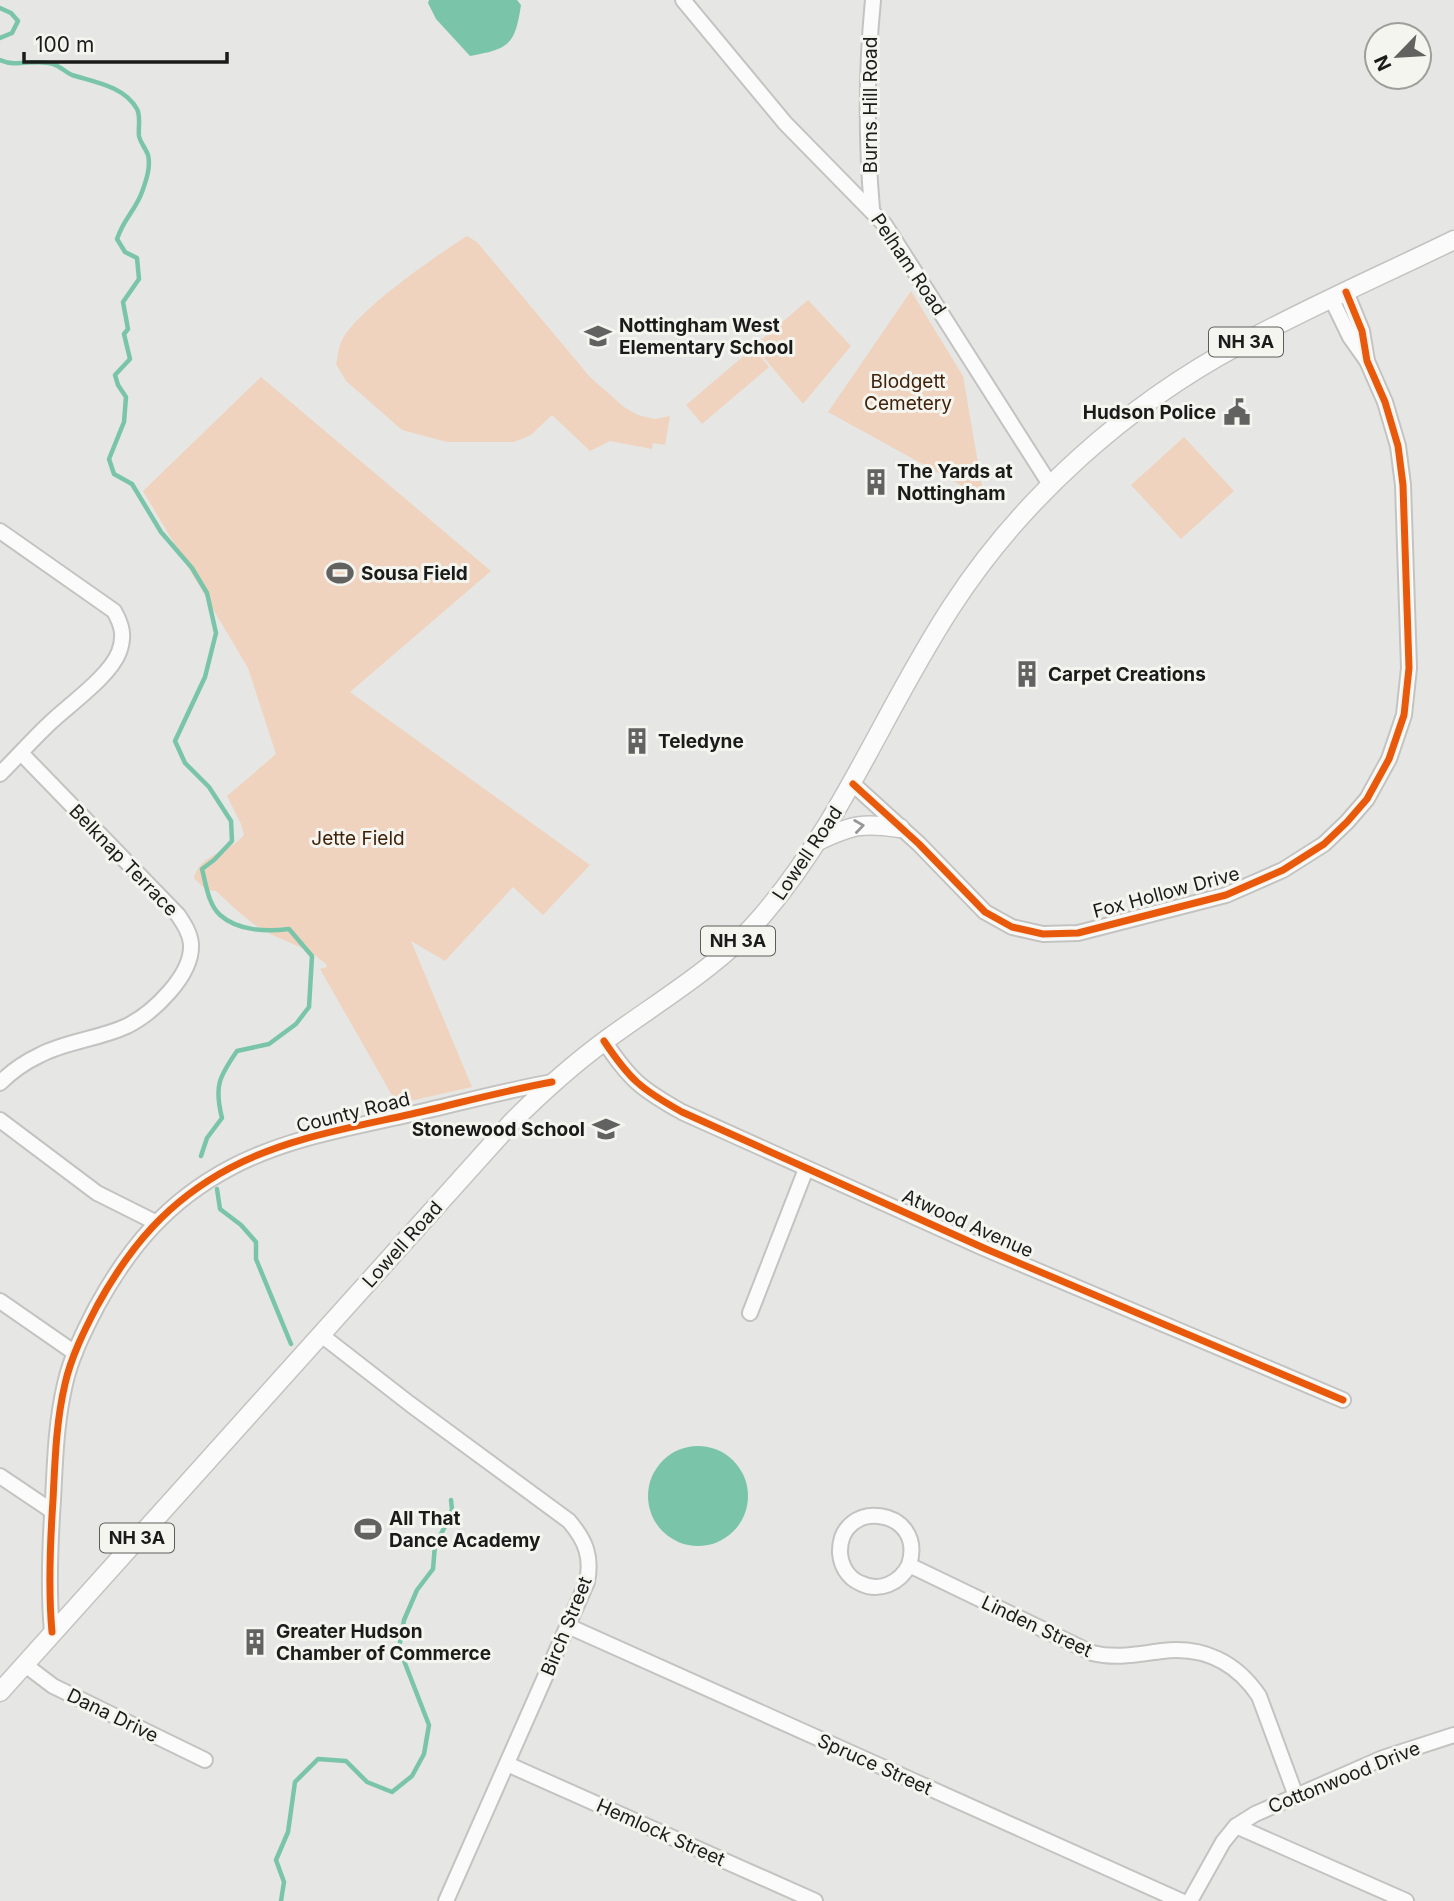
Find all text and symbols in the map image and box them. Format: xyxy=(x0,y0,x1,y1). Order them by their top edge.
scale bar xyxy=(24,21,228,65)
north arrow xyxy=(1363,21,1433,91)
text: 100 m xyxy=(35,32,94,57)
street label: Burns Hill Road xyxy=(859,37,882,173)
text: N xyxy=(1370,52,1397,74)
street label: Pelham Road xyxy=(866,209,951,319)
place label: Nottingham West Elementary School xyxy=(619,314,793,359)
school or university icon: Nottingham West Elementary School xyxy=(583,321,613,351)
road number: NH 3A xyxy=(1209,328,1283,356)
park label: Blodgett Cemetery xyxy=(864,370,952,415)
public building icon: Hudson Police xyxy=(1222,397,1252,427)
place label: Hudson Police xyxy=(1083,401,1216,424)
place label: The Yards at Nottingham xyxy=(897,460,1013,505)
building icon: The Yards at Nottingham xyxy=(861,467,891,497)
sports icon: Sousa Field xyxy=(325,558,355,588)
place label: Sousa Field xyxy=(361,562,468,585)
building icon: Carpet Creations xyxy=(1012,659,1042,689)
place label: Carpet Creations xyxy=(1048,663,1206,686)
building icon: Teledyne xyxy=(622,726,652,756)
place label: Teledyne xyxy=(658,730,744,753)
street label: Belknap Terrace xyxy=(64,800,183,921)
street label: Lowell Road xyxy=(768,802,847,905)
one-way arrow xyxy=(853,818,865,833)
park label: Jette Field xyxy=(311,827,405,850)
street label: Fox Hollow Drive xyxy=(1090,862,1242,923)
road number: NH 3A xyxy=(701,926,775,956)
street label: County Road xyxy=(294,1087,412,1138)
school or university icon: Stonewood School xyxy=(591,1114,621,1144)
place label: Stonewood School xyxy=(412,1118,585,1141)
street label: Atwood Avenue xyxy=(899,1184,1037,1263)
street label: Lowell Road xyxy=(358,1196,447,1292)
place label: All That Dance Academy xyxy=(389,1507,541,1552)
sports icon: All That Dance Academy xyxy=(353,1514,383,1544)
road number: NH 3A xyxy=(100,1524,174,1553)
street label: Birch Street xyxy=(536,1573,597,1679)
street label: Linden Street xyxy=(978,1591,1096,1662)
place label: Greater Hudson Chamber of Commerce xyxy=(276,1620,491,1665)
building icon: Greater Hudson Chamber of Commerce xyxy=(240,1627,270,1657)
street label: Dana Drive xyxy=(63,1683,162,1747)
street label: Spruce Street xyxy=(814,1729,936,1800)
street label: Cottonwood Drive xyxy=(1265,1736,1424,1818)
street label: Hemlock Street xyxy=(593,1794,729,1871)

